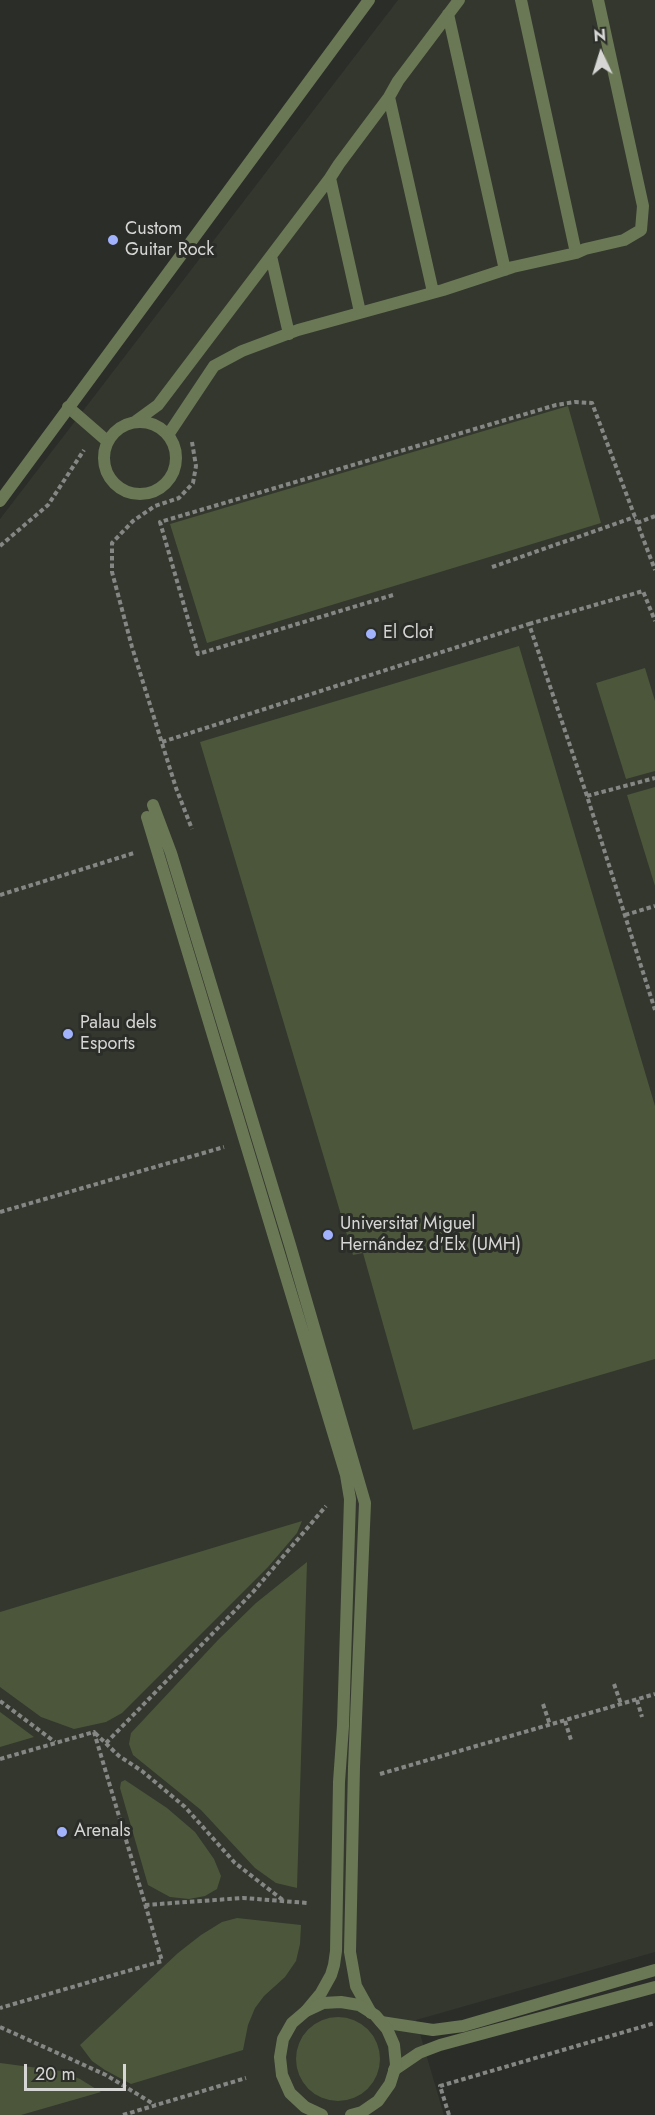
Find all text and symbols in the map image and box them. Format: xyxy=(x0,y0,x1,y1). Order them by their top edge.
north arrow xyxy=(571,24,631,84)
text: N xyxy=(593,24,607,47)
place label: Custom Guitar Rock xyxy=(125,219,214,262)
marker: Custom Guitar Rock xyxy=(106,233,120,247)
place label: El Clot xyxy=(383,623,433,645)
marker: El Clot xyxy=(364,627,378,641)
place label: Palau dels Esports xyxy=(80,1013,157,1056)
marker: Palau dels Esports xyxy=(61,1027,75,1041)
place label: Universitat Miguel Hernández d'Elx (UMH) xyxy=(340,1214,521,1256)
marker: Universitat Miguel Hernández d'Elx (UMH) xyxy=(321,1228,335,1242)
place label: Arenals xyxy=(74,1821,131,1843)
marker: Arenals xyxy=(55,1825,69,1839)
scale bar xyxy=(27,2052,129,2090)
text: 20 m xyxy=(35,2061,75,2087)

